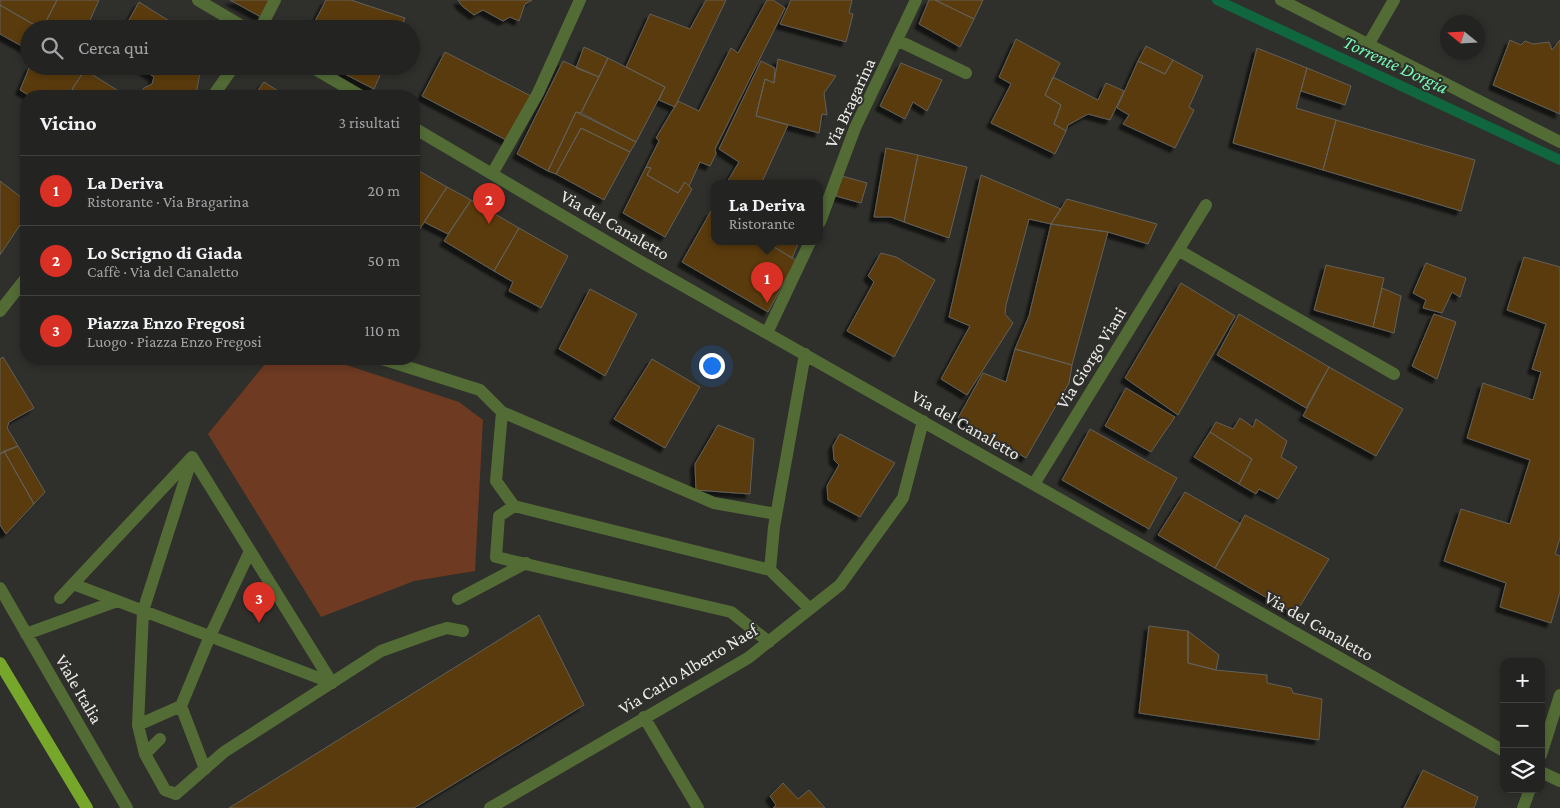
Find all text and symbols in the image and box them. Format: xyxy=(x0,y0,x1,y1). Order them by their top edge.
north arrow xyxy=(1440,15,1485,60)
search box xyxy=(20,20,420,75)
water label: Torrente Dorgia xyxy=(1340,31,1452,98)
icon: search xyxy=(38,34,66,62)
text: Cerca qui xyxy=(78,37,149,58)
street label: Via Bragarina xyxy=(821,55,879,151)
text: Vicino xyxy=(40,111,97,135)
text: 3 risultati xyxy=(338,114,400,131)
text: La Deriva xyxy=(87,172,164,193)
popup xyxy=(711,180,823,245)
text: 1 xyxy=(53,182,59,199)
text: 20 m xyxy=(367,182,400,199)
pin: 2 xyxy=(473,183,505,224)
street label: Via del Canaletto xyxy=(557,186,673,264)
text: Ristorante · Via Bragarina xyxy=(87,193,249,210)
text: La Deriva xyxy=(729,194,805,215)
text: Ristorante xyxy=(729,215,795,232)
text: Lo Scrigno di Giada xyxy=(87,242,242,263)
text: 2 xyxy=(52,252,60,269)
text: 50 m xyxy=(368,252,400,269)
pin: 1 xyxy=(751,262,783,303)
text: Caffè · Via del Canaletto xyxy=(87,263,239,280)
street label: Via Giorgo Viani xyxy=(1052,303,1130,412)
text: Piazza Enzo Fregosi xyxy=(87,312,245,333)
text: 3 xyxy=(52,322,60,339)
text: 110 m xyxy=(364,322,400,339)
text: Luogo · Piazza Enzo Fregosi xyxy=(87,333,262,350)
your location xyxy=(699,353,725,379)
street label: Via del Canaletto xyxy=(908,386,1024,464)
pin: 3 xyxy=(243,582,275,623)
street label: Via del Canaletto xyxy=(1261,587,1377,665)
street label: Via Carlo Alberto Naef xyxy=(615,619,763,718)
street label: Viale Italia xyxy=(51,651,107,727)
map controls xyxy=(1500,658,1545,793)
button: + xyxy=(1500,658,1545,703)
button: − xyxy=(1500,703,1545,748)
button: layers xyxy=(1500,748,1545,793)

